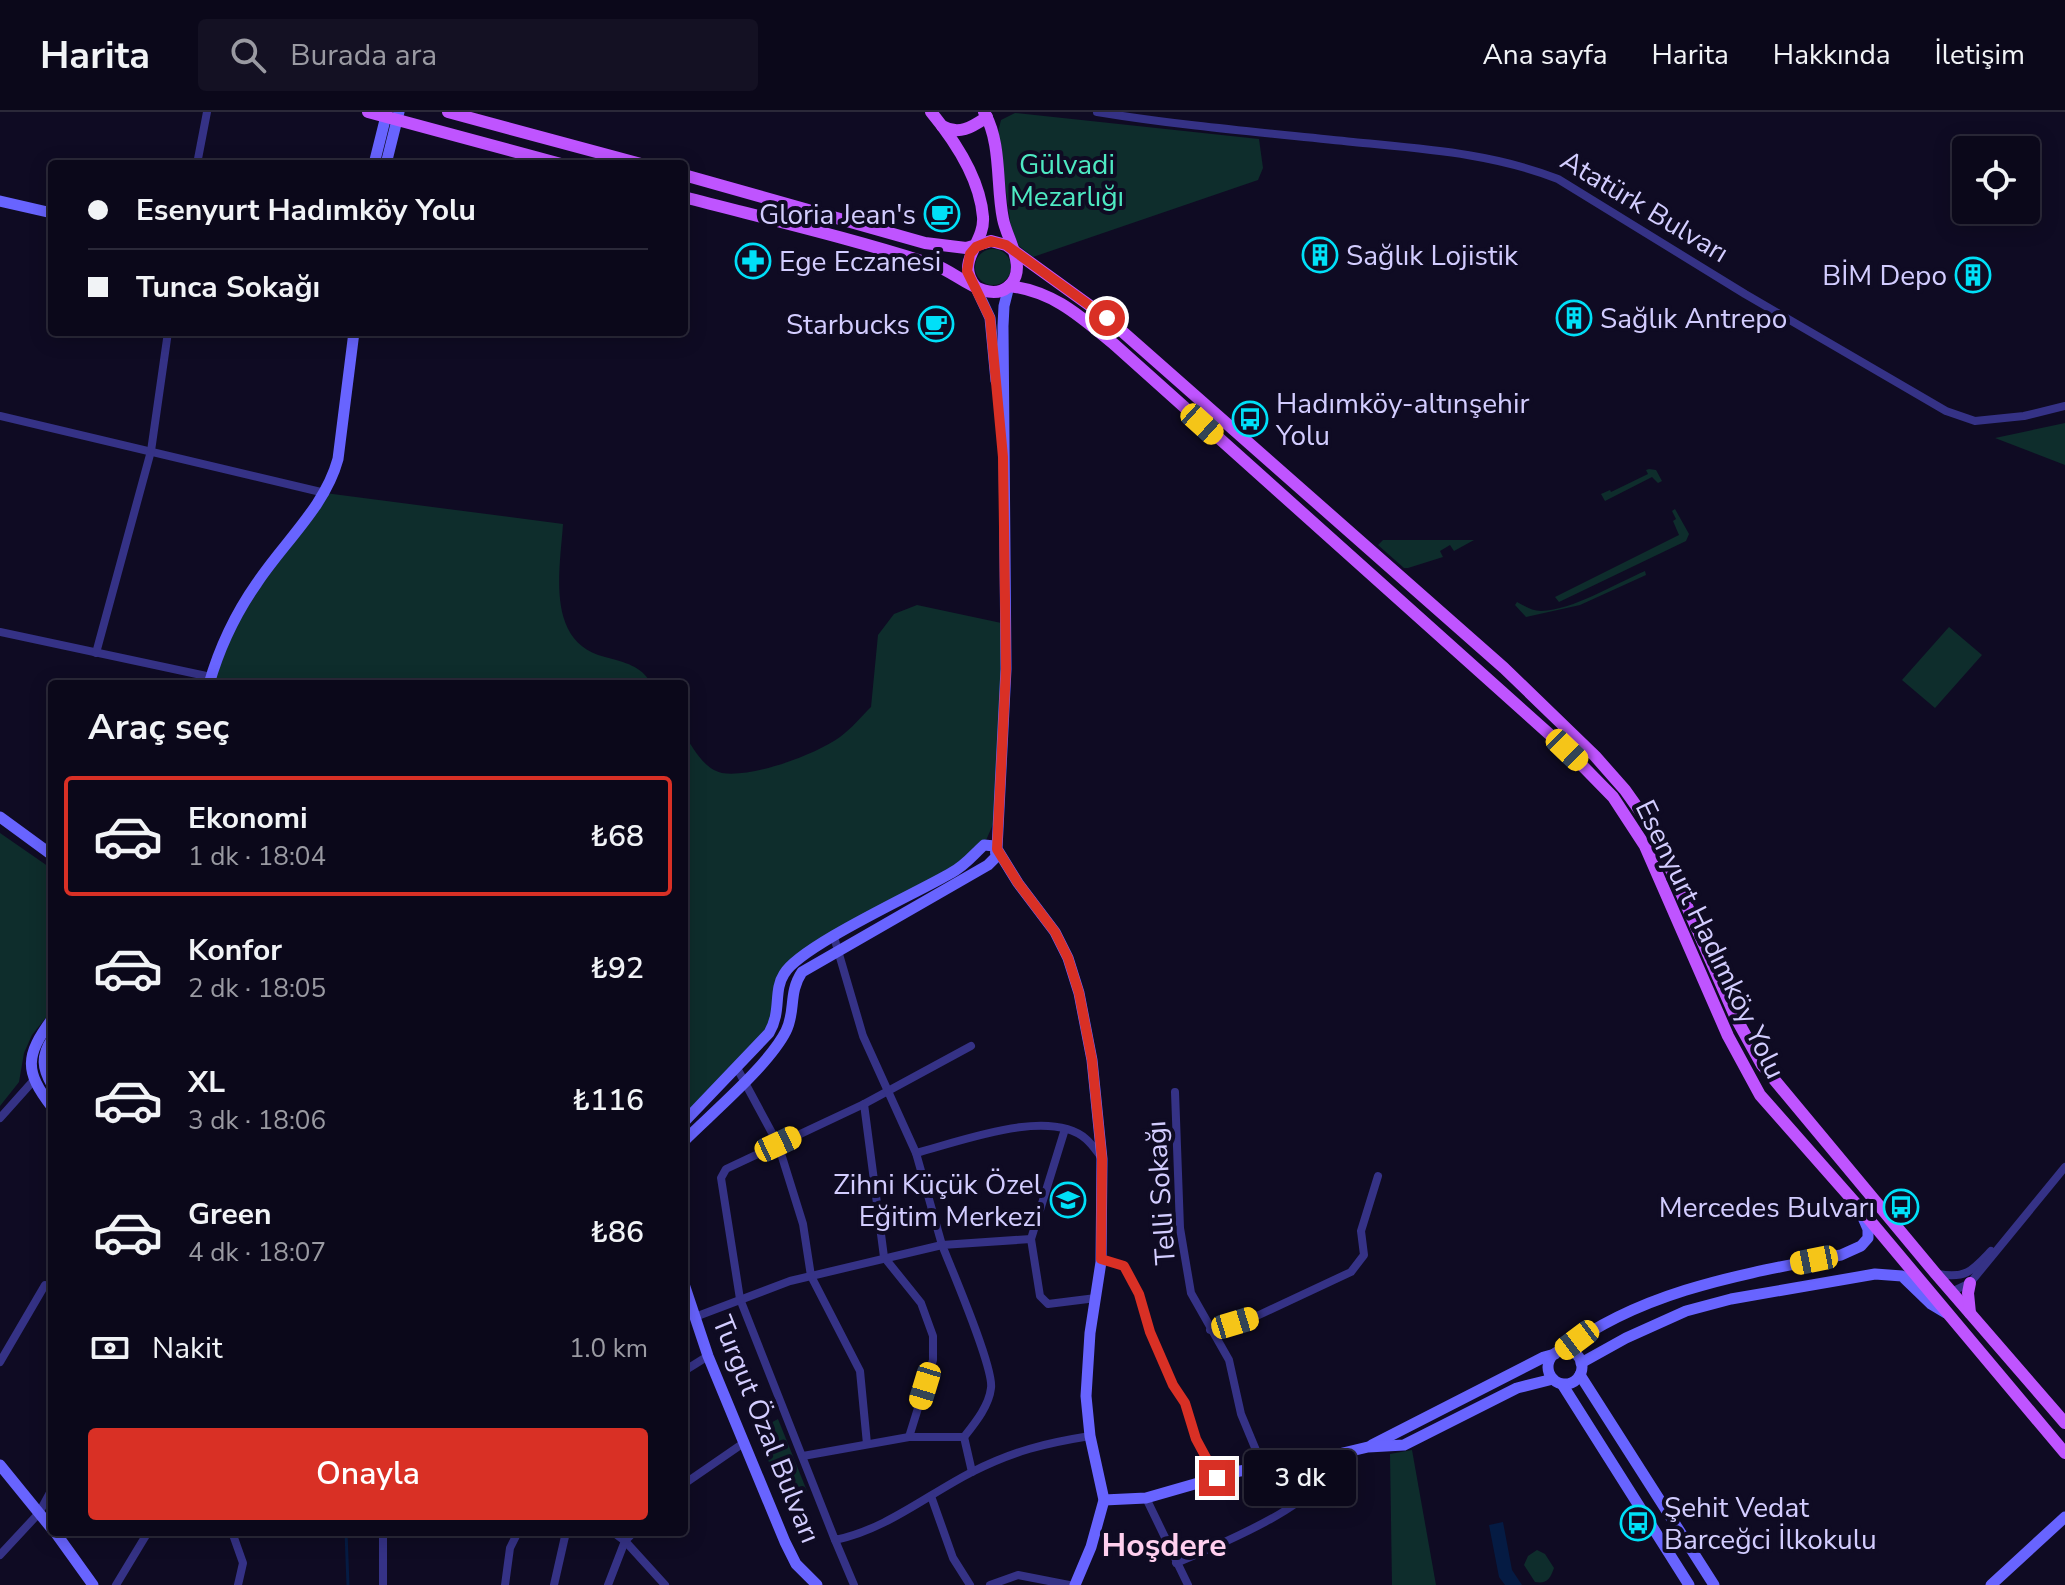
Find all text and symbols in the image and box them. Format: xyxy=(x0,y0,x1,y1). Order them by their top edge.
search box xyxy=(198,19,758,91)
text: Harita xyxy=(40,30,150,81)
icon: search xyxy=(226,33,270,77)
text: Burada ara xyxy=(290,35,437,76)
text: Ana sayfa xyxy=(1482,36,1608,74)
text: Harita xyxy=(1652,36,1729,74)
text: Hakkında xyxy=(1773,36,1891,74)
text: İletişim xyxy=(1935,36,2025,74)
map controls xyxy=(1952,136,2040,224)
button: locate xyxy=(1952,136,2040,224)
street label: Atatürk Bulvarı xyxy=(1553,142,1736,272)
park label: Gülvadi Mezarlığı xyxy=(1010,146,1124,216)
text: Esenyurt Hadımköy Yolu xyxy=(136,190,476,231)
cafe icon: Gloria Jean's xyxy=(923,195,961,233)
place label: Gloria Jean's xyxy=(759,196,916,234)
building icon: Sağlık Lojistik xyxy=(1301,236,1339,274)
place label: Sağlık Lojistik xyxy=(1346,237,1519,275)
pharmacy icon: Ege Eczanesi xyxy=(734,242,772,280)
place label: Ege Eczanesi xyxy=(779,243,941,281)
building icon: BİM Depo xyxy=(1954,256,1992,294)
place label: BİM Depo xyxy=(1822,257,1947,295)
text: Tunca Sokağı xyxy=(136,267,320,308)
building icon: Sağlık Antrepo xyxy=(1555,299,1593,337)
route start xyxy=(1089,300,1125,336)
place label: Sağlık Antrepo xyxy=(1600,300,1787,338)
cafe icon: Starbucks xyxy=(917,305,955,343)
place label: Starbucks xyxy=(786,306,910,344)
place label: Hadımköy-altınşehir Yolu xyxy=(1275,385,1530,455)
car xyxy=(1176,399,1228,449)
bus stop icon: Hadımköy-altınşehir Yolu xyxy=(1231,400,1269,438)
text: Araç seç xyxy=(88,703,229,752)
car xyxy=(1541,725,1593,775)
street label: Esenyurt Hadımköy Yolu xyxy=(1626,794,1794,1085)
text: Ekonomi xyxy=(188,798,308,839)
icon: car xyxy=(92,800,164,872)
text: ₺68 xyxy=(590,816,644,857)
text: 1 dk · 18:04 xyxy=(188,839,326,874)
text: Konfor xyxy=(188,930,282,971)
icon: car xyxy=(92,932,164,1004)
text: ₺92 xyxy=(590,948,644,989)
text: 2 dk · 18:05 xyxy=(188,971,326,1006)
text: XL xyxy=(188,1062,225,1103)
icon: car xyxy=(92,1064,164,1136)
text: ₺116 xyxy=(572,1080,644,1121)
text: 3 dk · 18:06 xyxy=(188,1103,326,1138)
street label: Telli Sokağı xyxy=(1137,1120,1185,1266)
car xyxy=(751,1123,805,1165)
place label: Zihni Küçük Özel Eğitim Merkezi xyxy=(833,1166,1043,1236)
school or university icon: Zihni Küçük Özel Eğitim Merkezi xyxy=(1049,1181,1087,1219)
bus stop icon: Mercedes Bulvarı xyxy=(1882,1188,1920,1226)
place label: Mercedes Bulvarı xyxy=(1659,1189,1875,1227)
text: Green xyxy=(188,1194,272,1235)
icon: car xyxy=(92,1196,164,1268)
text: ₺86 xyxy=(590,1212,644,1253)
text: 4 dk · 18:07 xyxy=(188,1235,326,1270)
car xyxy=(1788,1244,1840,1276)
car xyxy=(1209,1305,1261,1341)
street label: Turgut Özal Bulvarı xyxy=(703,1310,829,1549)
car xyxy=(1551,1316,1603,1364)
icon: cash xyxy=(88,1326,132,1370)
text: Nakit xyxy=(152,1328,223,1369)
text: 1.0 km xyxy=(569,1331,648,1366)
car xyxy=(907,1360,943,1412)
button: Onayla xyxy=(88,1428,648,1520)
callout: 3 dk xyxy=(1245,1450,1357,1506)
route end xyxy=(1199,1460,1235,1496)
text: 3 dk xyxy=(1274,1460,1326,1495)
place label: Şehit Vedat Barceğci İlkokulu xyxy=(1664,1489,1877,1559)
bus stop icon: Şehit Vedat Barceğci İlkokulu xyxy=(1619,1504,1657,1542)
district label: Hoşdere xyxy=(1102,1524,1226,1567)

